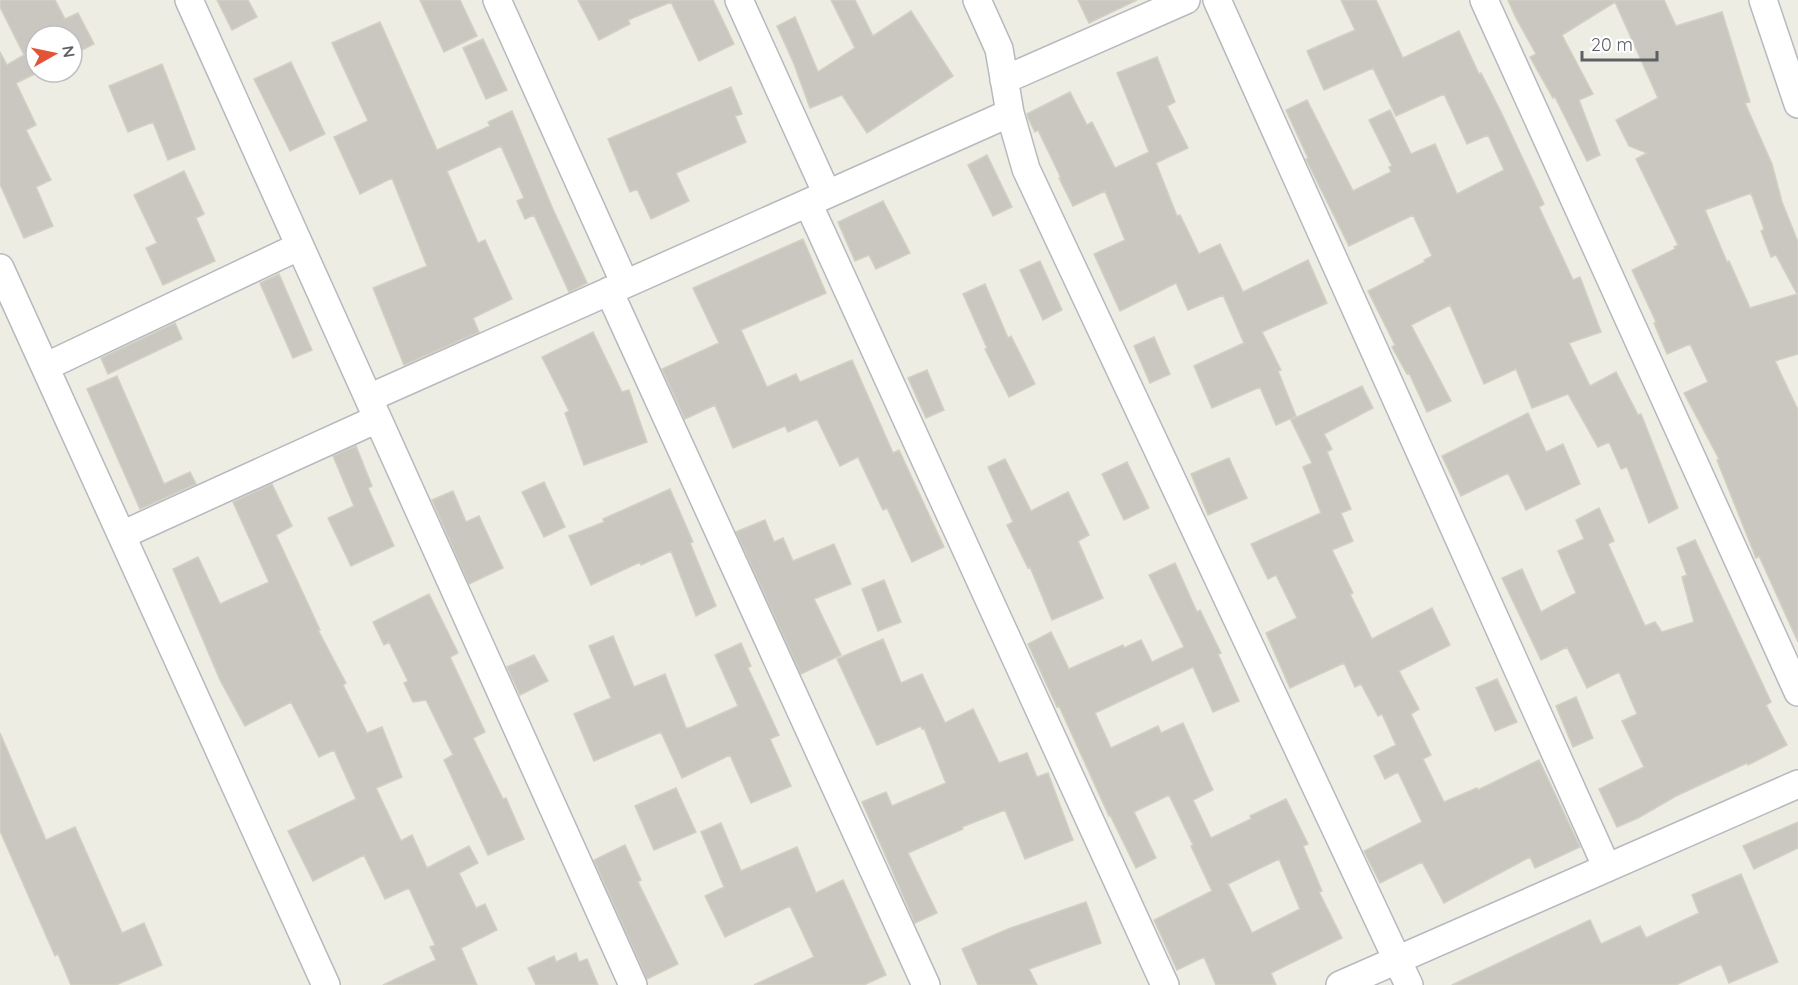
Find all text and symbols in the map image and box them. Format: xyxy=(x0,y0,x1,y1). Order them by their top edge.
north arrow xyxy=(24,24,84,84)
scale bar xyxy=(1582,24,1657,62)
text: 20 m xyxy=(1591,33,1633,56)
text: N xyxy=(58,44,80,59)

